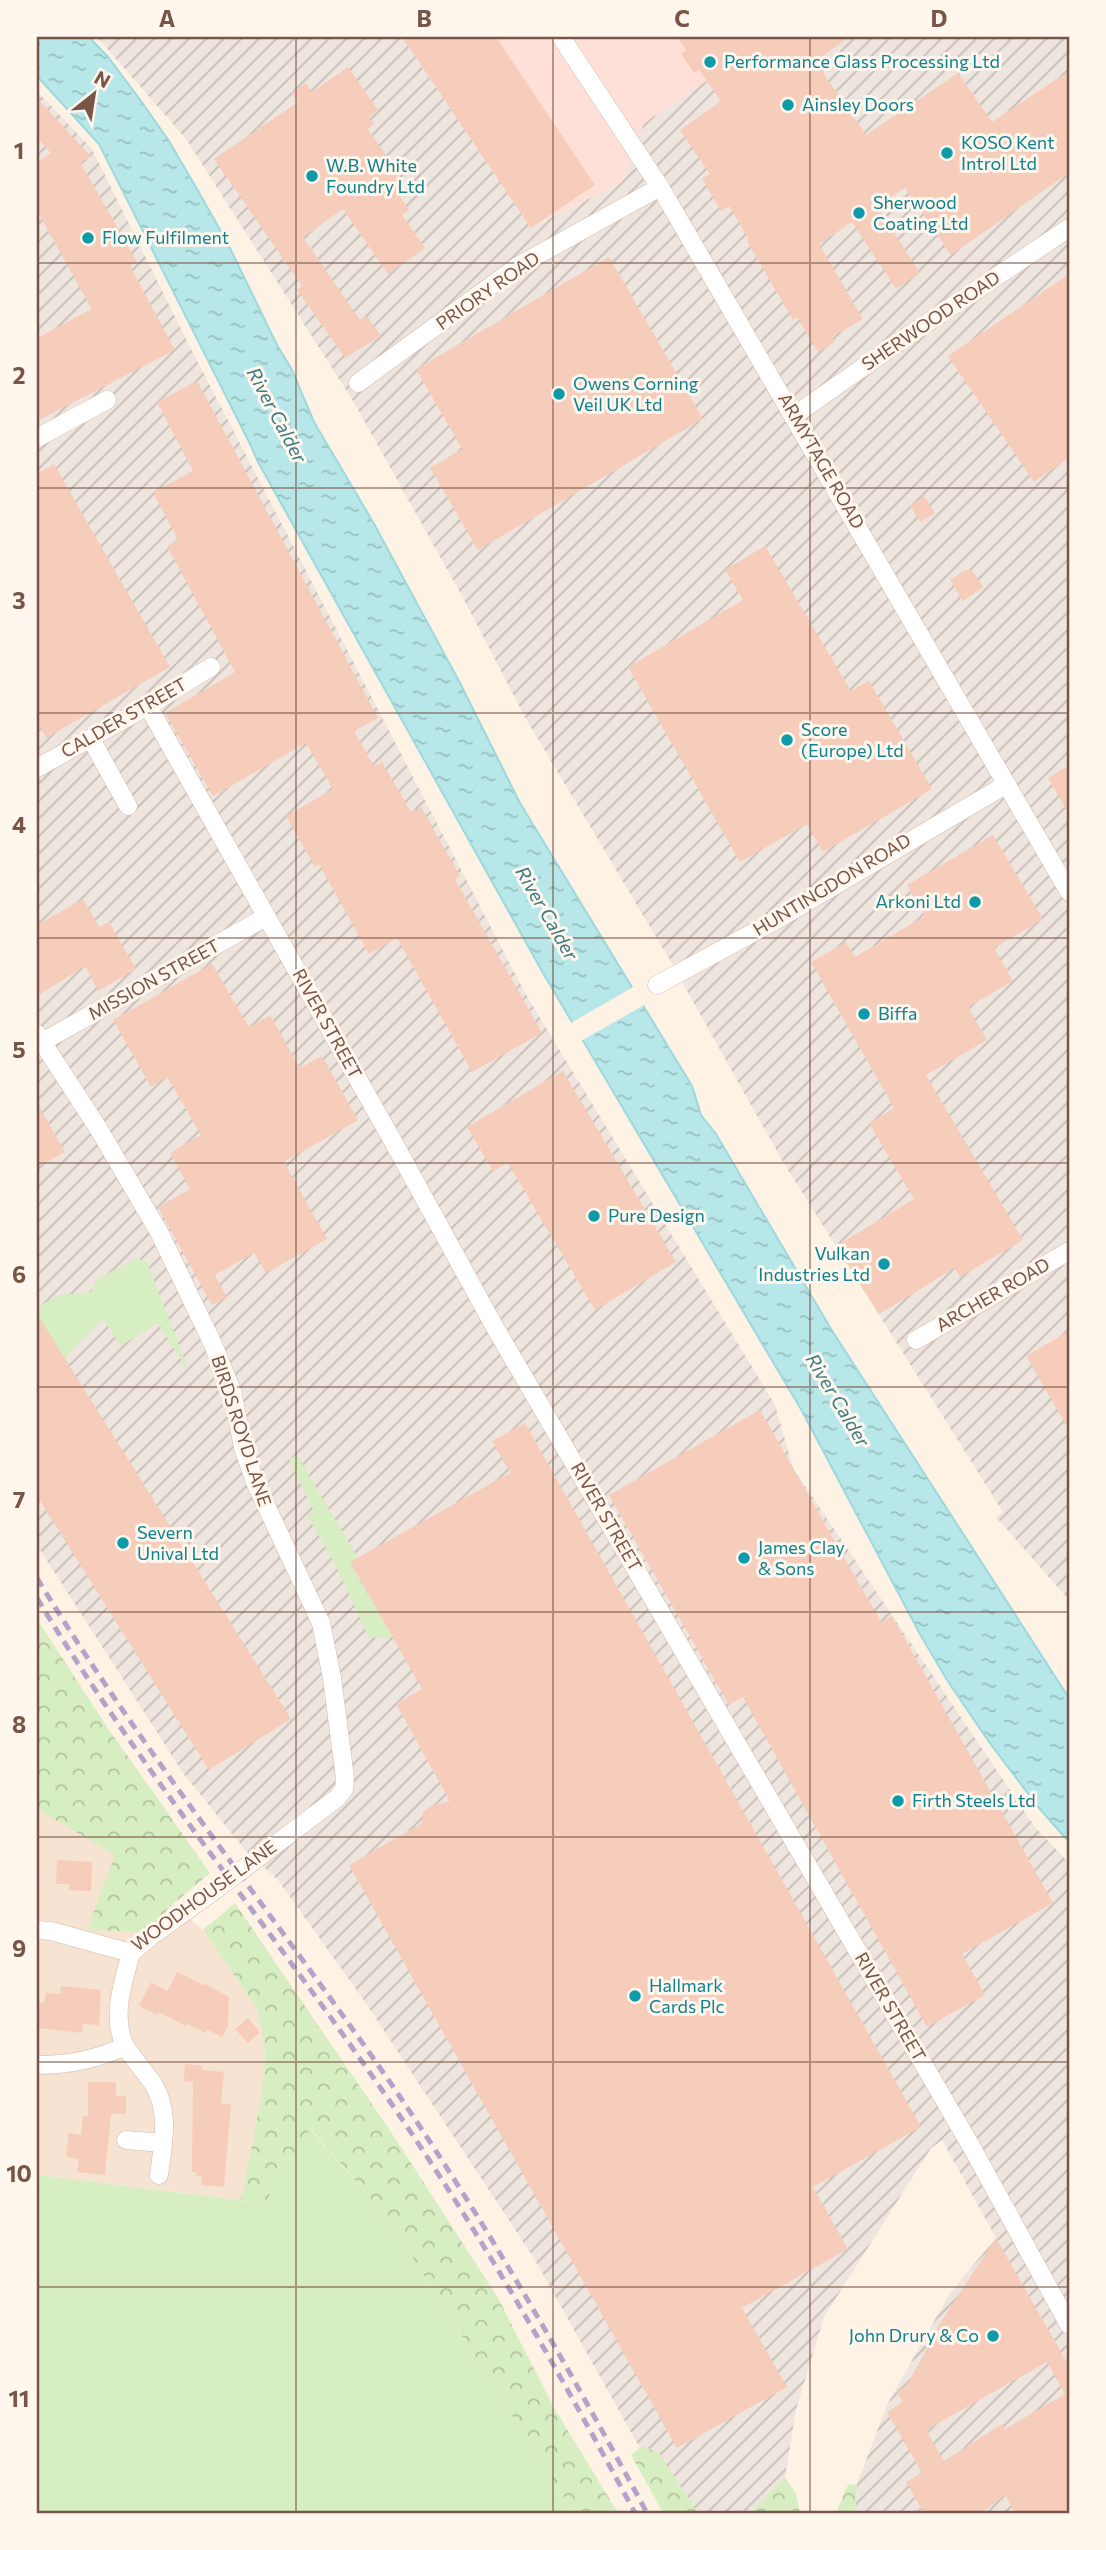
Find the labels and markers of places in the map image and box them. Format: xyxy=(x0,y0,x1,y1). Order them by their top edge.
place label: Performance Glass Processing Ltd xyxy=(724,50,1000,72)
marker: Performance Glass Processing Ltd xyxy=(702,54,718,70)
place label: Ainsley Doors xyxy=(802,93,914,115)
marker: Ainsley Doors xyxy=(780,97,796,113)
place label: KOSO Kent Introl Ltd xyxy=(961,131,1055,174)
marker: KOSO Kent Introl Ltd xyxy=(939,145,955,161)
place label: W.B. White Foundry Ltd xyxy=(326,154,425,197)
marker: W.B. White Foundry Ltd xyxy=(304,168,320,184)
place label: Sherwood Coating Ltd xyxy=(873,191,968,234)
marker: Sherwood Coating Ltd xyxy=(851,205,867,221)
place label: Flow Fulfilment xyxy=(102,226,229,248)
marker: Flow Fulfilment xyxy=(80,230,96,246)
place label: Owens Corning Veil UK Ltd xyxy=(573,372,699,415)
marker: Owens Corning Veil UK Ltd xyxy=(551,386,567,402)
place label: Score (Europe) Ltd xyxy=(801,718,904,761)
marker: Score (Europe) Ltd xyxy=(779,732,795,748)
place label: Arkoni Ltd xyxy=(875,890,961,912)
marker: Arkoni Ltd xyxy=(967,894,983,910)
place label: Biffa xyxy=(878,1002,917,1024)
marker: Biffa xyxy=(856,1006,872,1022)
place label: Pure Design xyxy=(608,1204,705,1226)
marker: Pure Design xyxy=(586,1208,602,1224)
place label: Vulkan Industries Ltd xyxy=(758,1242,870,1285)
marker: Vulkan Industries Ltd xyxy=(876,1256,892,1272)
place label: Severn Unival Ltd xyxy=(137,1521,219,1564)
marker: Severn Unival Ltd xyxy=(115,1535,131,1551)
place label: James Clay & Sons xyxy=(758,1536,845,1579)
marker: James Clay & Sons xyxy=(736,1550,752,1566)
place label: Firth Steels Ltd xyxy=(912,1789,1036,1811)
marker: Firth Steels Ltd xyxy=(890,1793,906,1809)
place label: Hallmark Cards Plc xyxy=(649,1974,725,2017)
marker: Hallmark Cards Plc xyxy=(627,1988,643,2004)
place label: John Drury & Co xyxy=(849,2324,979,2346)
marker: John Drury & Co xyxy=(985,2328,1001,2344)

